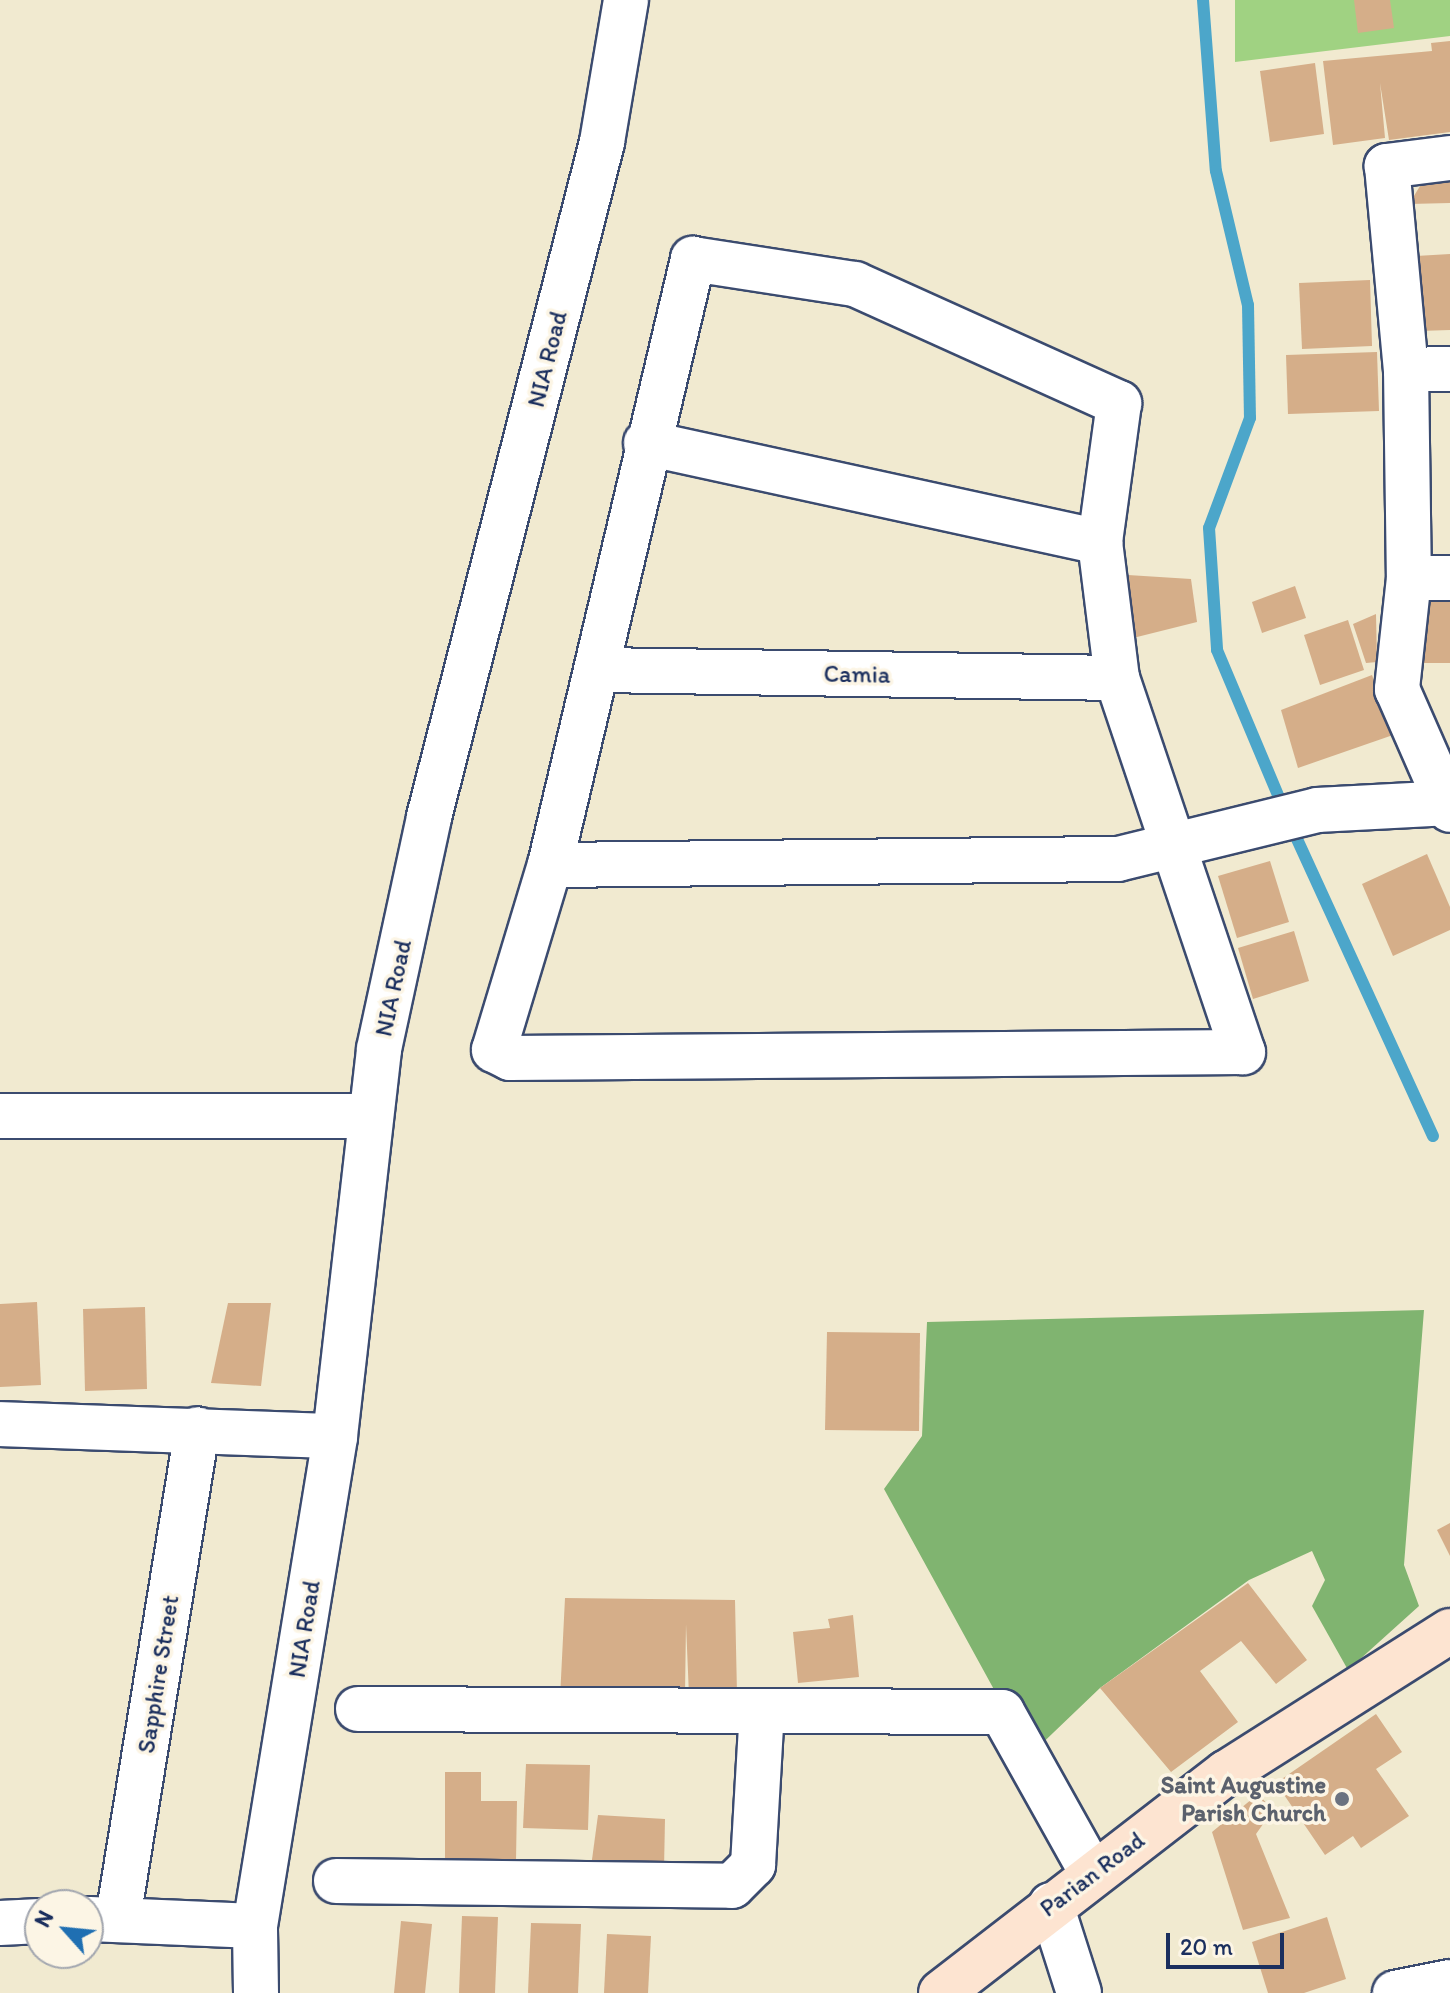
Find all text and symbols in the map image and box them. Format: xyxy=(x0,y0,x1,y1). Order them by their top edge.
street label: NIA Road xyxy=(521,308,573,410)
street label: Camia xyxy=(823,659,891,689)
street label: NIA Road xyxy=(369,937,417,1039)
street label: NIA Road xyxy=(282,1579,326,1679)
street label: Sapphire Street xyxy=(131,1593,185,1755)
place label: Saint Augustine Parish Church xyxy=(1161,1771,1326,1827)
marker: Saint Augustine Parish Church xyxy=(1333,1790,1351,1808)
street label: Parian Road xyxy=(1034,1825,1150,1923)
north arrow xyxy=(24,1889,104,1969)
text: N xyxy=(29,1906,59,1932)
scale bar xyxy=(1170,1917,1288,1967)
text: 20 m xyxy=(1180,1932,1233,1961)

